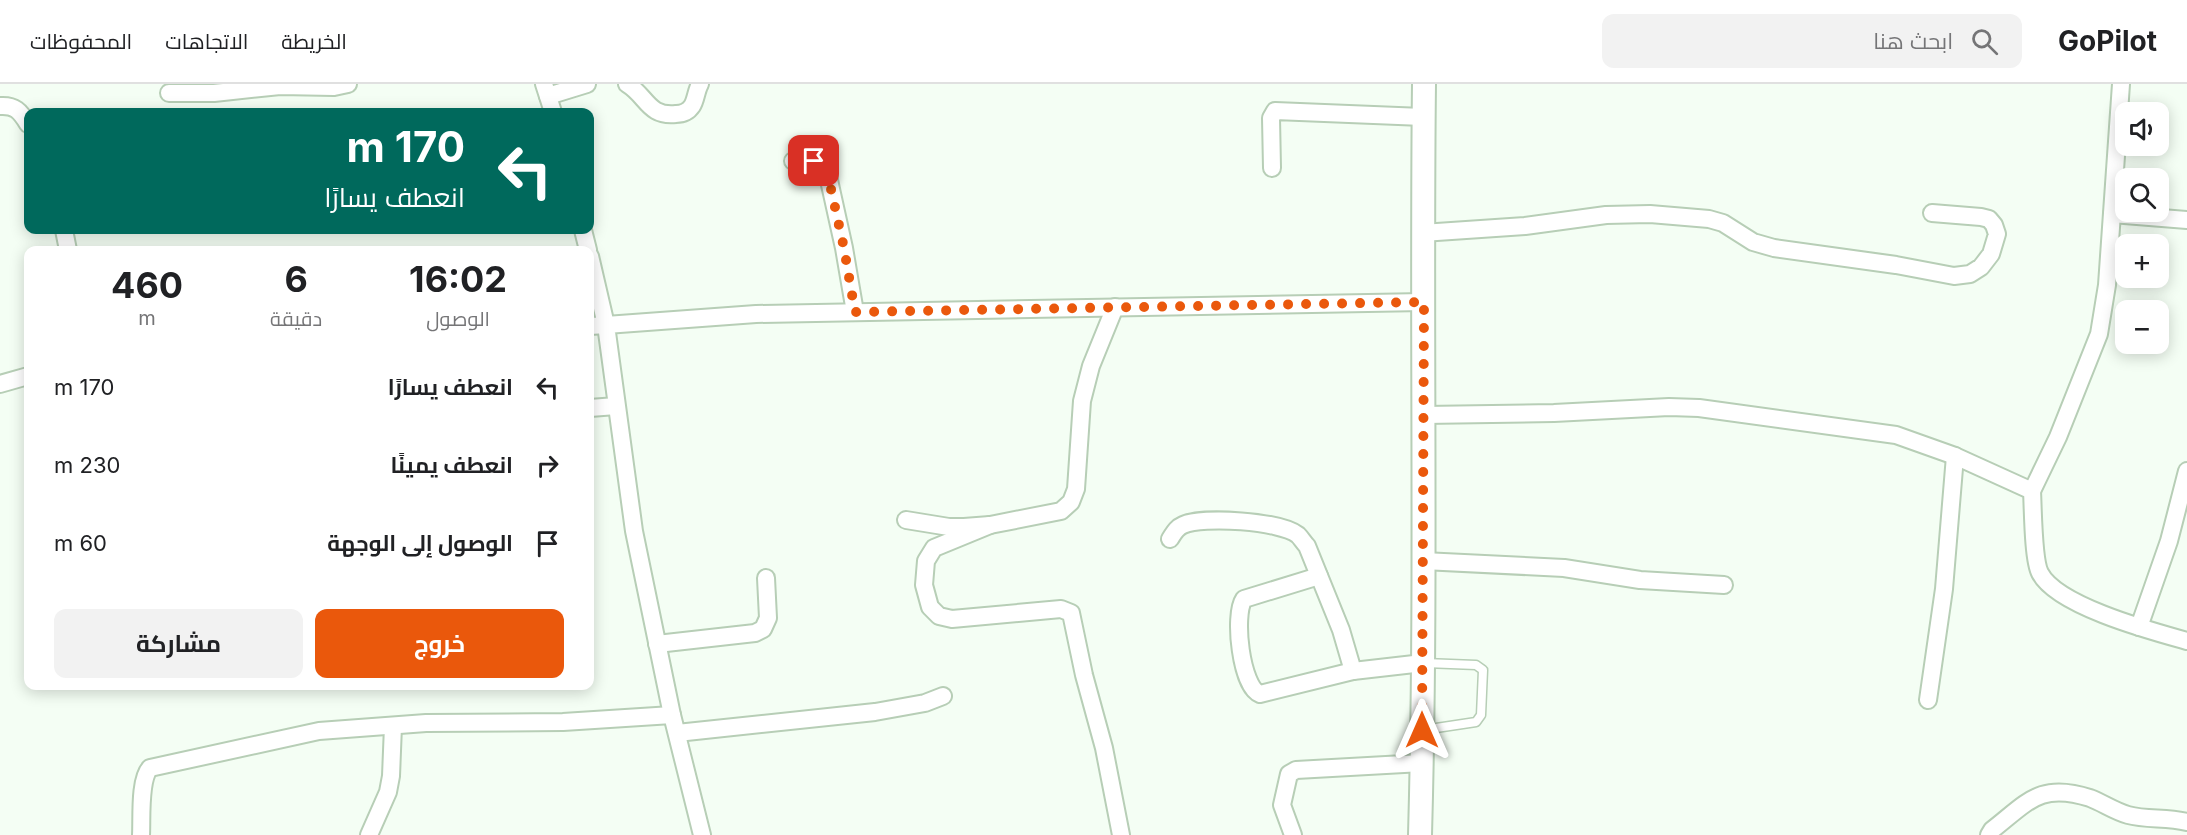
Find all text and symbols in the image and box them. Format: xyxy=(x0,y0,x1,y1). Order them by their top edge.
search box xyxy=(1602,14,2022,68)
text: GoPilot xyxy=(2058,24,2157,58)
icon: search xyxy=(1968,25,2001,58)
text: ابحث هنا xyxy=(1873,28,1953,54)
text: المحفوظات xyxy=(30,29,132,54)
text: الاتجاهات xyxy=(165,29,248,54)
text: الخريطة xyxy=(281,29,347,54)
map controls xyxy=(2115,102,2169,354)
button: sound xyxy=(2115,102,2169,156)
text: 170 m xyxy=(347,121,465,172)
icon: left xyxy=(486,132,564,210)
pin xyxy=(788,135,839,186)
icon: arrive xyxy=(797,144,830,177)
button: search xyxy=(2115,168,2169,222)
text: انعطف يسارًا xyxy=(324,181,465,214)
button: + xyxy=(2115,234,2169,288)
text: 6 xyxy=(284,257,308,301)
text: 16:02 xyxy=(409,257,507,301)
text: 460 xyxy=(111,263,183,307)
button: − xyxy=(2115,300,2169,354)
text: m xyxy=(138,306,156,330)
text: دقيقة xyxy=(270,307,322,331)
text: الوصول xyxy=(426,307,490,331)
icon: left xyxy=(531,371,564,404)
text: 170 m xyxy=(54,374,114,400)
text: انعطف يسارًا xyxy=(388,374,513,400)
icon: right xyxy=(531,449,564,482)
text: 230 m xyxy=(54,452,120,478)
text: انعطف يمينًا xyxy=(391,452,513,478)
icon: arrive xyxy=(531,527,564,560)
text: 60 m xyxy=(54,530,107,556)
text: الوصول إلى الوجهة xyxy=(327,530,513,556)
button: مشاركة xyxy=(54,609,303,678)
button: خروج xyxy=(315,609,564,678)
position arrow xyxy=(1390,698,1454,762)

